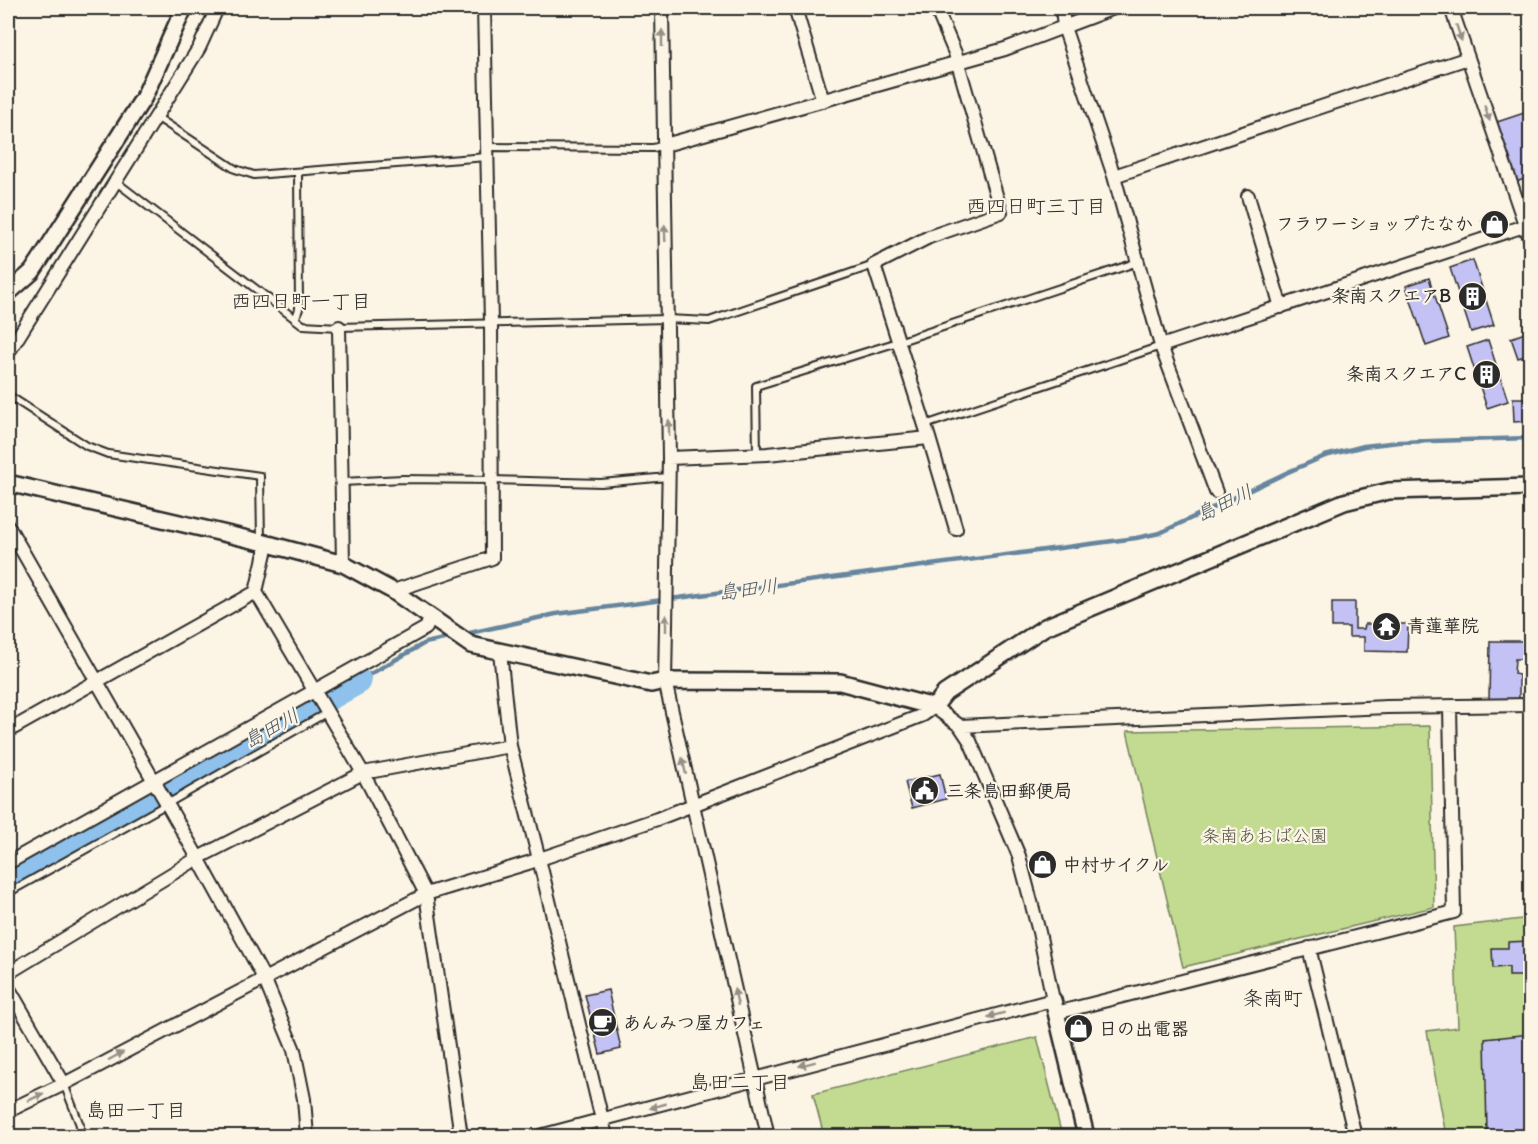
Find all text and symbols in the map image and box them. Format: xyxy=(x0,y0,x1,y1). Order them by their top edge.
one-way arrow xyxy=(1455,24,1465,42)
one-way arrow xyxy=(657,29,667,48)
one-way arrow xyxy=(1483,104,1492,122)
district label: 西四日町三丁目 xyxy=(966,193,1106,218)
shop icon: フラワーショップたなか xyxy=(1478,208,1510,240)
place label: フラワーショップたなか xyxy=(1276,212,1473,235)
one-way arrow xyxy=(660,223,670,242)
building icon: 条南スクエアB xyxy=(1456,280,1488,312)
place label: 条南スクエアB xyxy=(1331,284,1451,307)
district label: 西四日町一丁目 xyxy=(231,288,371,313)
building icon: 条南スクエアC xyxy=(1471,358,1503,390)
place label: 条南スクエアC xyxy=(1346,362,1466,385)
one-way arrow xyxy=(664,418,674,437)
water label: 島田川 xyxy=(1191,479,1256,527)
water label: 島田川 xyxy=(717,572,779,605)
temple icon: 青蓮華院 xyxy=(1370,610,1402,642)
one-way arrow xyxy=(661,613,671,632)
place label: 青蓮華院 xyxy=(1407,614,1479,637)
water label: 島田川 xyxy=(238,702,303,753)
one-way arrow xyxy=(679,757,688,776)
public building icon: 三条島田郵便局 xyxy=(909,775,941,807)
place label: 三条島田郵便局 xyxy=(946,779,1072,802)
park label: 条南あおば公園 xyxy=(1202,824,1328,847)
shop icon: 中村サイクル xyxy=(1026,849,1058,881)
place label: 中村サイクル xyxy=(1063,853,1169,876)
district label: 条南町 xyxy=(1243,985,1303,1010)
one-way arrow xyxy=(731,988,741,1007)
cafe icon: あんみつ屋カフェ xyxy=(586,1007,618,1039)
place label: あんみつ屋カフェ xyxy=(623,1011,766,1034)
one-way arrow xyxy=(987,1011,1005,1020)
shop icon: 日の出電器 xyxy=(1062,1013,1094,1045)
place label: 日の出電器 xyxy=(1099,1017,1189,1040)
one-way arrow xyxy=(108,1051,125,1061)
one-way arrow xyxy=(798,1060,816,1069)
district label: 島田二丁目 xyxy=(690,1069,790,1094)
one-way arrow xyxy=(27,1093,44,1102)
district label: 島田一丁目 xyxy=(86,1097,186,1122)
one-way arrow xyxy=(649,1101,667,1111)

